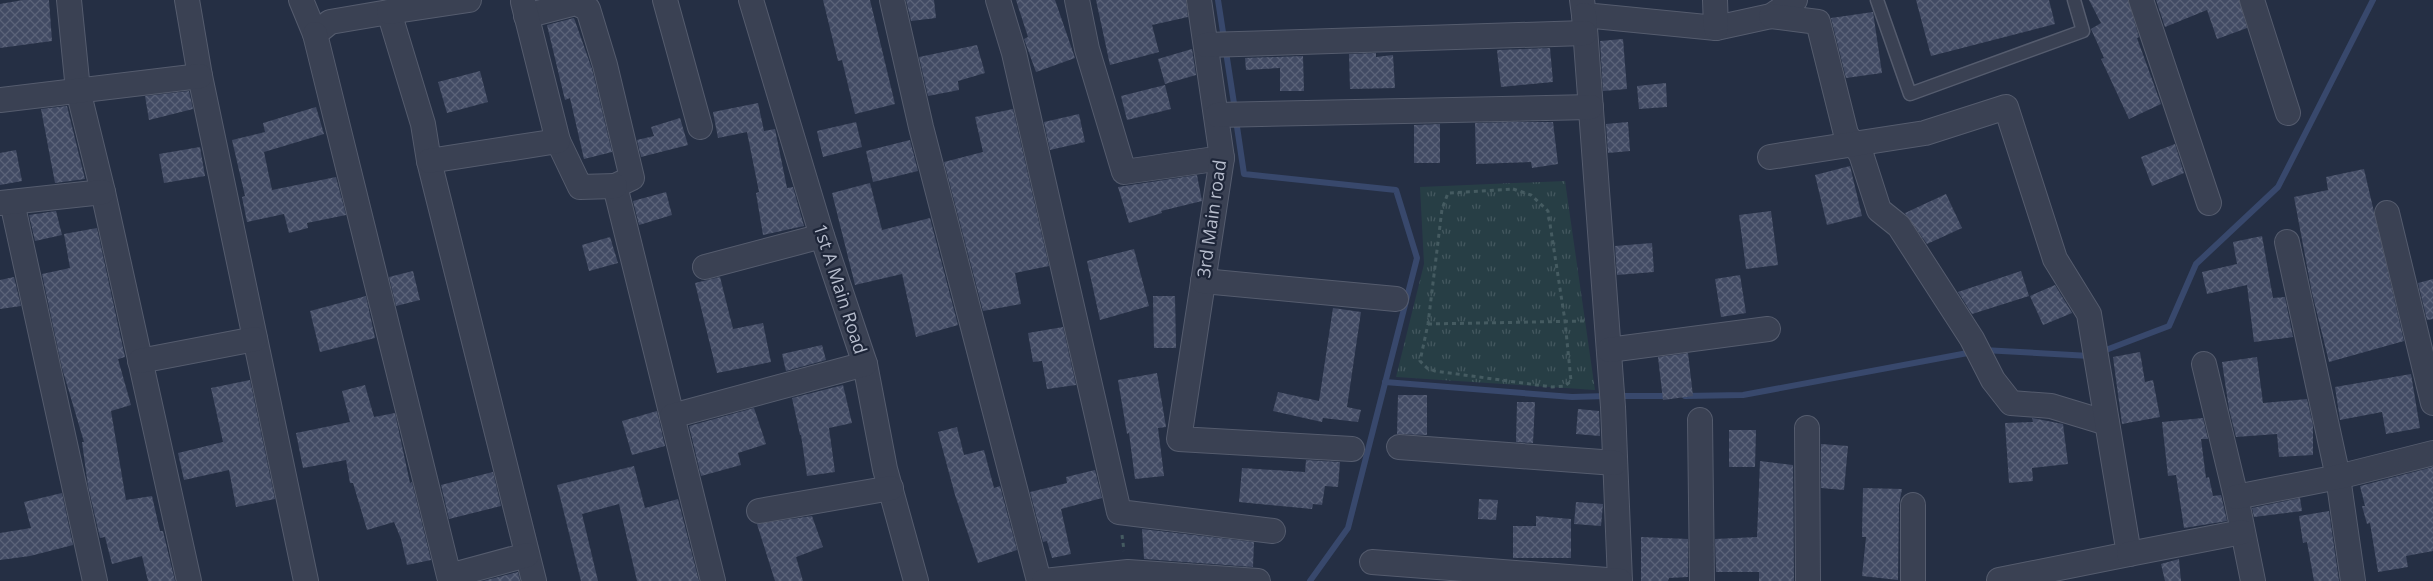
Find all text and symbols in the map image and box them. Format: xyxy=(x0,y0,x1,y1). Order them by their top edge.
street label: 3rd Main road xyxy=(1191,158,1231,279)
street label: 1st A Main Road xyxy=(809,221,873,357)

